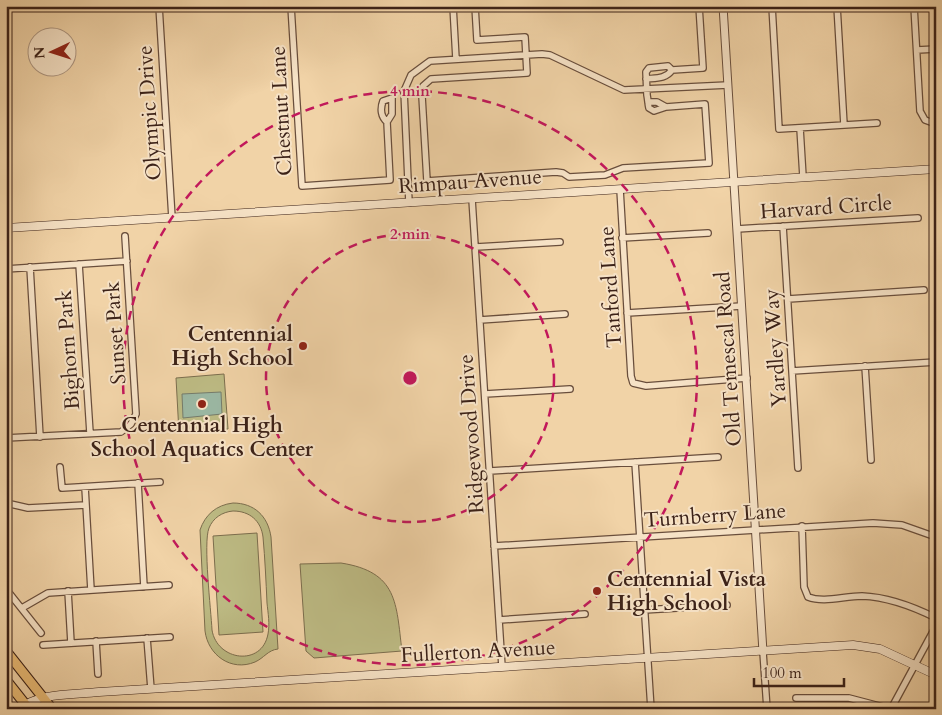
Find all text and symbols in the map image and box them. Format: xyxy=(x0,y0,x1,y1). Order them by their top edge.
north arrow xyxy=(28,28,78,78)
street label: Olympic Drive xyxy=(130,44,169,182)
street label: Chestnut Lane xyxy=(264,45,299,177)
text: N xyxy=(30,46,49,60)
text: 4 min xyxy=(390,81,430,101)
street label: Rimpau Avenue xyxy=(397,162,543,201)
street label: Harvard Circle xyxy=(759,188,893,227)
text: 2 min xyxy=(390,224,430,244)
street label: Tanford Lane xyxy=(592,225,629,349)
street label: Old Temescal Road xyxy=(708,270,749,447)
street label: Sunset Park xyxy=(97,280,134,385)
street label: Bighorn Park xyxy=(50,288,87,411)
street label: Yardley Way xyxy=(757,288,794,408)
place label: Centennial High School xyxy=(172,320,293,373)
marker: Centennial High School xyxy=(297,340,309,352)
street label: Ridgewood Drive xyxy=(451,353,492,515)
centre of rings xyxy=(401,369,419,387)
marker: Centennial High School Aquatics Center xyxy=(196,398,208,410)
place label: Centennial High School Aquatics Center xyxy=(91,411,314,464)
street label: Turnberry Lane xyxy=(643,496,787,535)
place label: Centennial Vista High School xyxy=(607,565,767,618)
marker: Centennial Vista High School xyxy=(591,585,603,597)
street label: Fullerton Avenue xyxy=(400,633,556,670)
scale bar xyxy=(754,655,844,687)
text: 100 m xyxy=(762,663,802,683)

